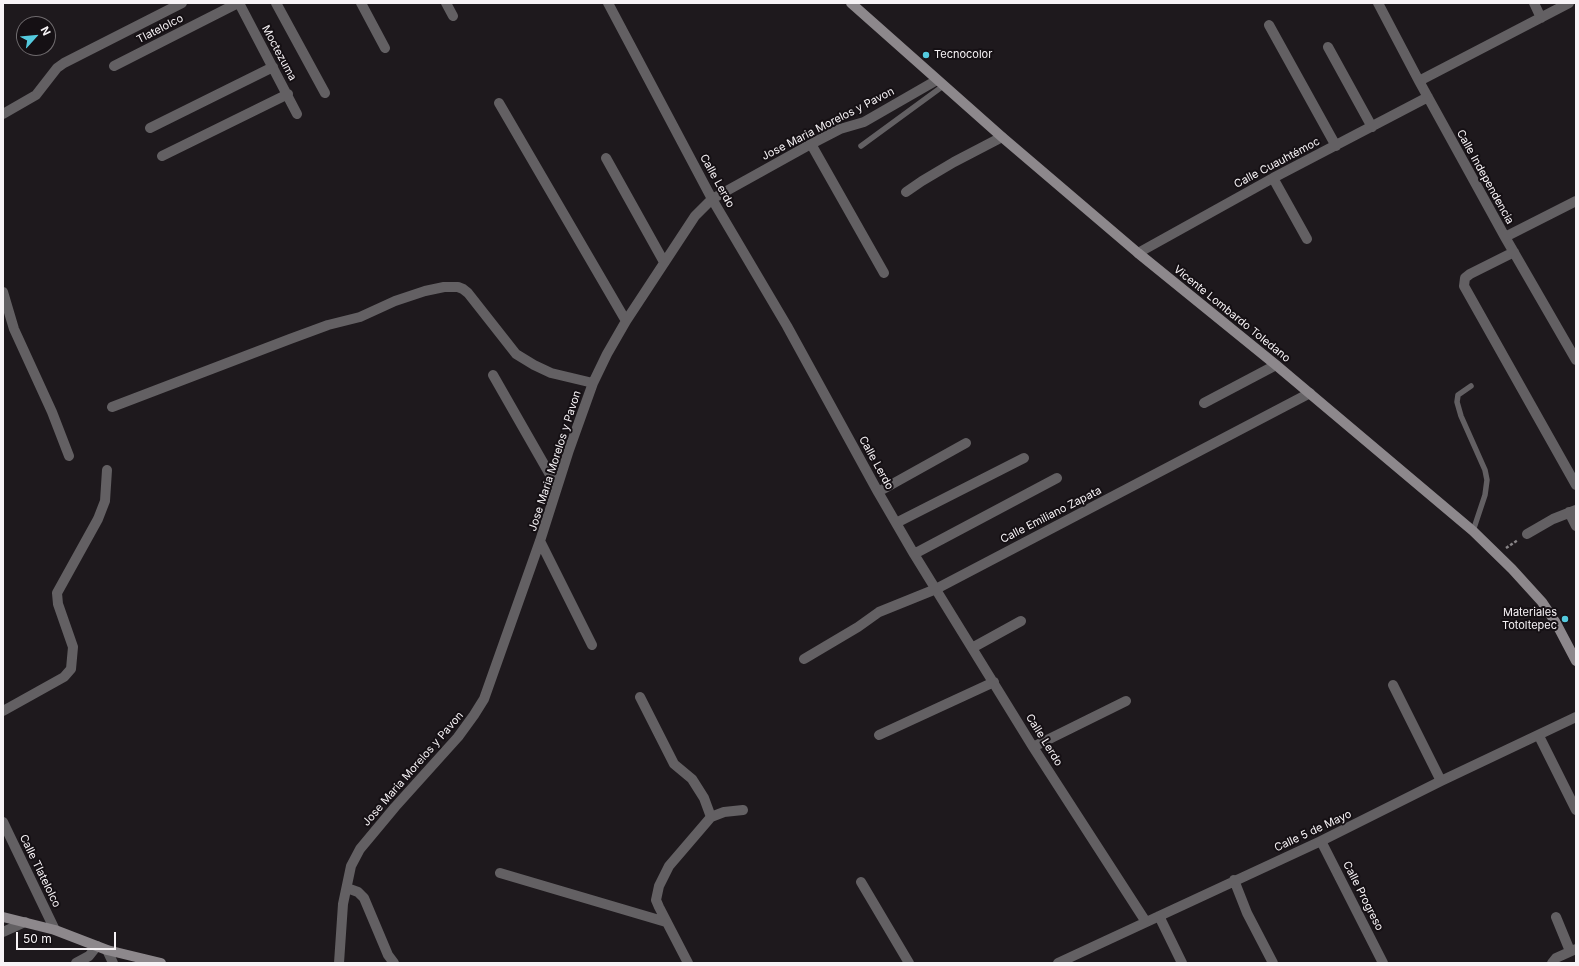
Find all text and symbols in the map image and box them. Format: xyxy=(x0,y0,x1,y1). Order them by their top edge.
street label: Tlatelolco xyxy=(134,12,186,46)
north arrow xyxy=(16,16,56,56)
street label: Moctezuma xyxy=(259,23,299,83)
text: N xyxy=(38,24,54,38)
place label: Tecnocolor xyxy=(934,48,992,62)
marker: Tecnocolor xyxy=(921,50,931,60)
street label: Jose Maria Morelos y Pavon xyxy=(760,85,896,163)
street label: Calle Independencia xyxy=(1454,127,1516,227)
street label: Calle Cuauhtémoc xyxy=(1232,135,1322,191)
street label: Calle Lerdo xyxy=(697,152,737,210)
street label: Vicente Lombardo Toledano xyxy=(1171,263,1293,365)
street label: Jose Maria Morelos y Pavon xyxy=(526,389,584,533)
street label: Calle Lerdo xyxy=(856,434,896,492)
street label: Calle Emiliano Zapata xyxy=(998,484,1104,546)
place label: Materiales Totoltepec xyxy=(1502,606,1557,632)
marker: Materiales Totoltepec xyxy=(1560,614,1570,624)
street label: Jose Maria Morelos y Pavon xyxy=(360,709,466,829)
street label: Calle Lerdo xyxy=(1023,711,1065,769)
street label: Calle 5 de Mayo xyxy=(1272,807,1354,855)
street label: Calle Tlatelolco xyxy=(17,832,63,910)
street label: Calle Progreso xyxy=(1340,859,1386,933)
scale bar xyxy=(18,924,118,950)
text: 50 m xyxy=(23,931,52,946)

